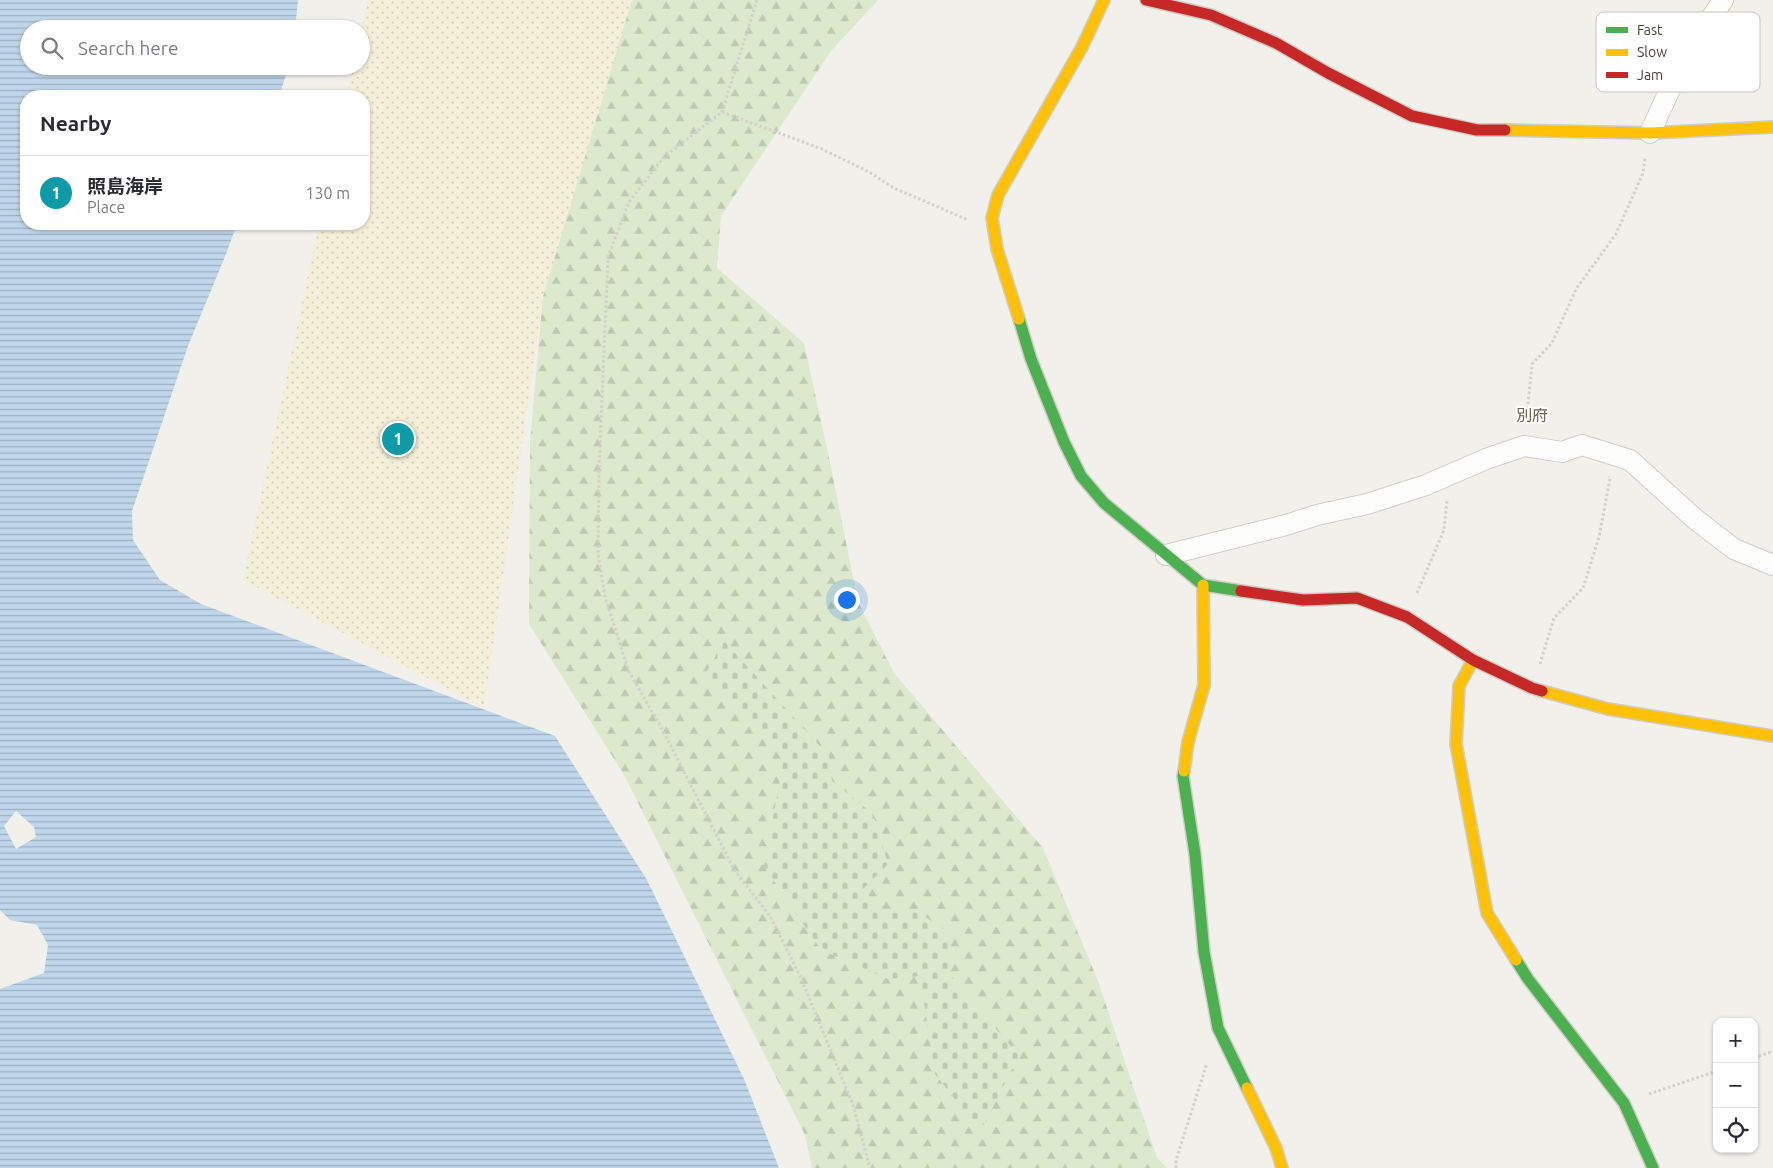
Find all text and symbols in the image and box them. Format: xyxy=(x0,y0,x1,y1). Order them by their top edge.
legend xyxy=(1596,12,1760,92)
search box xyxy=(20,20,370,75)
text: Fast xyxy=(1637,22,1663,38)
icon: search xyxy=(38,34,66,62)
text: Search here xyxy=(78,37,178,59)
text: Slow xyxy=(1637,44,1667,60)
text: Jam xyxy=(1637,67,1663,83)
text: Nearby xyxy=(40,111,111,135)
text: 照島海岸 xyxy=(87,175,163,197)
text: 1 xyxy=(51,184,61,202)
text: 130 m xyxy=(305,184,350,202)
text: Place xyxy=(87,198,125,216)
district label: 別府 xyxy=(1516,406,1548,424)
pin: 1 xyxy=(382,420,414,458)
your location xyxy=(834,587,860,613)
map controls xyxy=(1713,1018,1758,1153)
button: + xyxy=(1713,1018,1758,1063)
button: − xyxy=(1713,1063,1758,1108)
button: locate xyxy=(1713,1108,1758,1153)

